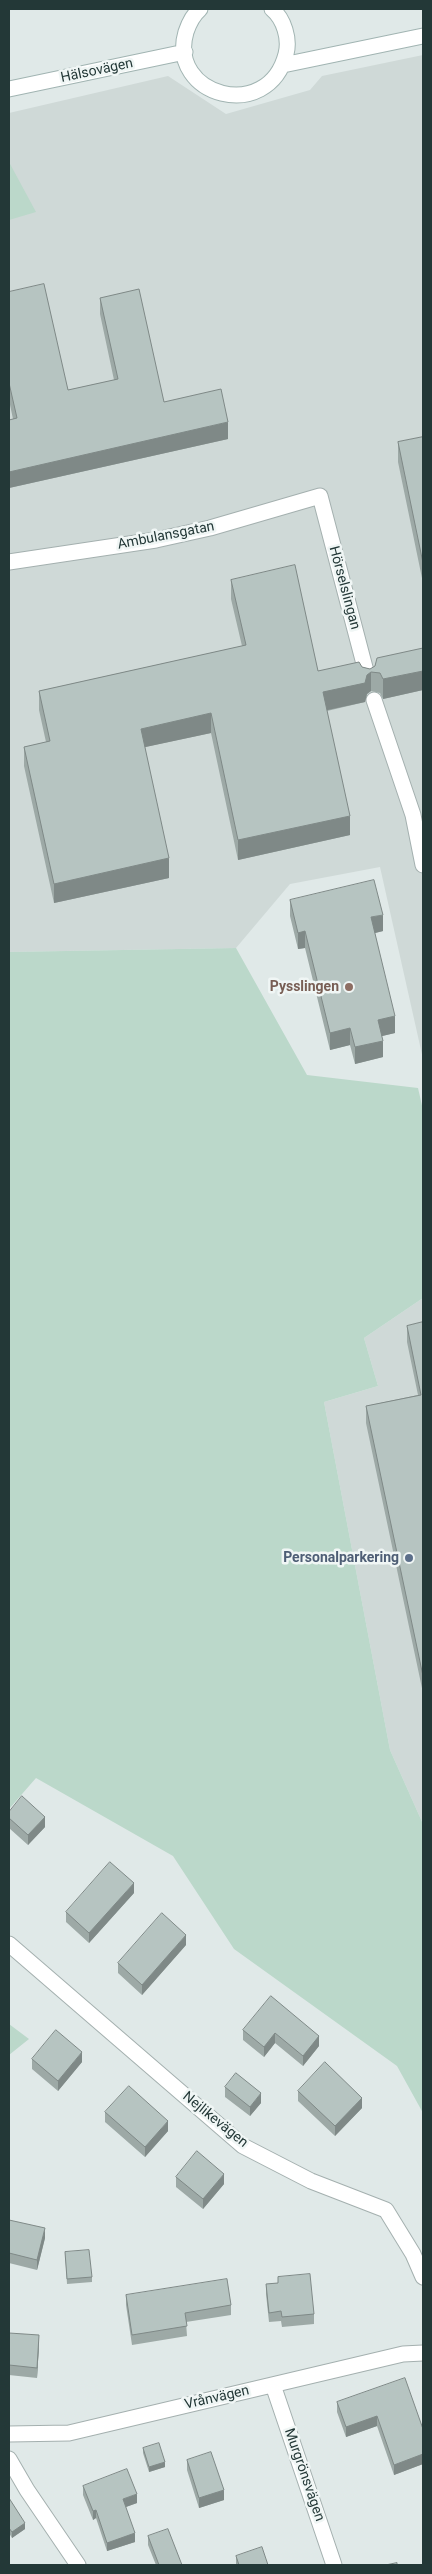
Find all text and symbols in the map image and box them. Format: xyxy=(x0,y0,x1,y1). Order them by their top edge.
street label: Hälsovägen xyxy=(59,55,135,87)
street label: Ambulansgatan xyxy=(116,518,216,554)
street label: Hörselslingan xyxy=(325,544,363,632)
place label: Pysslingen xyxy=(270,979,339,995)
marker: Pysslingen xyxy=(343,981,355,993)
place label: Personalparkering xyxy=(283,1550,399,1566)
marker: Personalparkering xyxy=(403,1552,415,1564)
street label: Nejlikevägen xyxy=(179,2089,251,2151)
street label: Vrånvägen xyxy=(183,2382,251,2414)
street label: Murgrönsvägen xyxy=(280,2426,328,2524)

